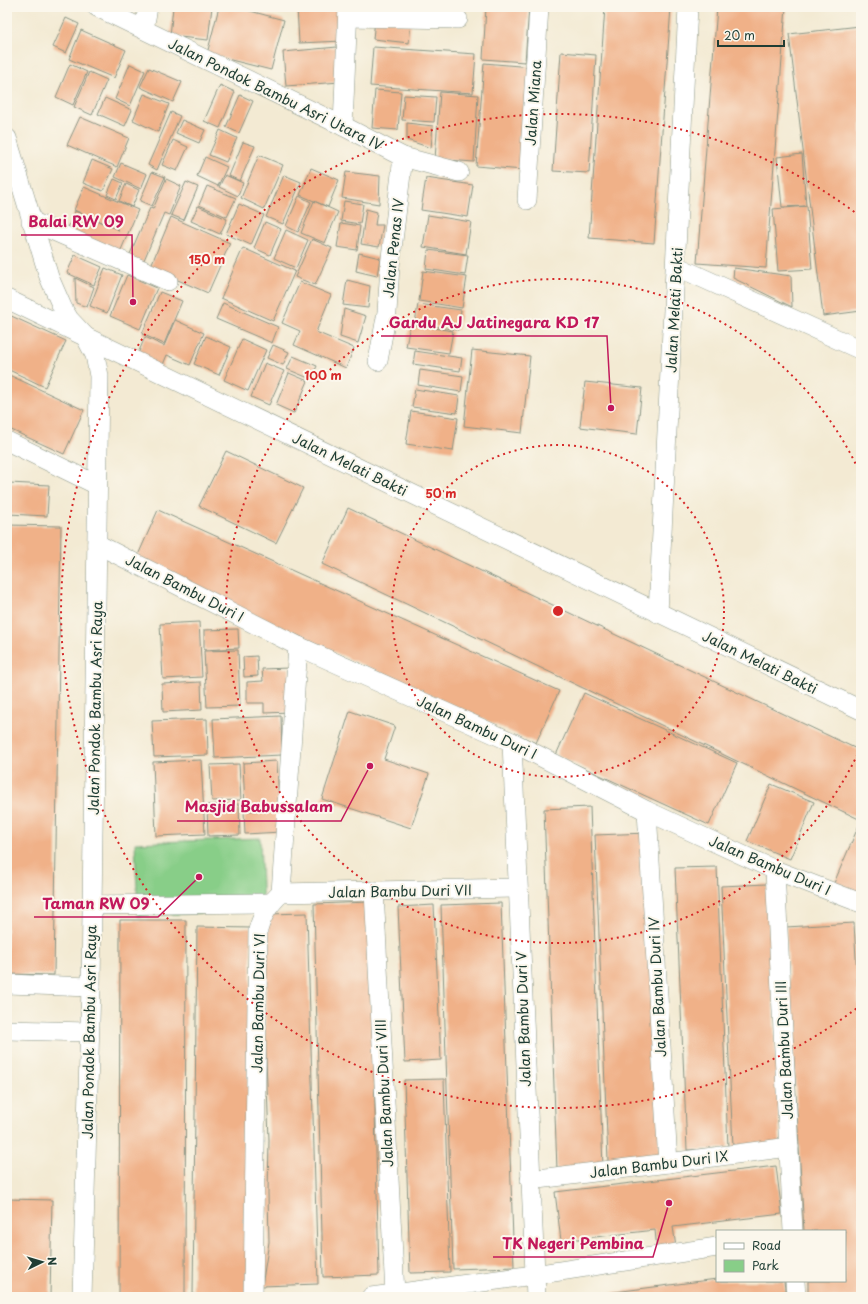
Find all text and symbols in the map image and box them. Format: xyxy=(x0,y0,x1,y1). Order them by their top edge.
scale bar xyxy=(718,22,784,48)
text: 20 m xyxy=(724,26,755,44)
street label: Jalan Pondok Bambu Asri Utara IV xyxy=(165,33,388,156)
street label: Jalan Miana xyxy=(520,60,546,146)
street label: Jalan Penas IV xyxy=(377,197,409,299)
callout: Balai RW 09 xyxy=(21,208,132,235)
text: Balai RW 09 xyxy=(28,209,124,232)
street label: Jalan Melati Bakti xyxy=(660,247,688,373)
text: 150 m xyxy=(189,250,225,268)
callout: Gardu AJ Jatinegara KD 17 xyxy=(381,309,607,336)
text: Gardu AJ Jatinegara KD 17 xyxy=(389,310,599,333)
text: 100 m xyxy=(304,366,342,384)
street label: Jalan Melati Bakti xyxy=(289,427,411,501)
text: 50 m xyxy=(425,484,457,502)
street label: Jalan Bambu Duri I xyxy=(122,549,248,627)
street label: Jalan Pondok Bambu Asri Raya xyxy=(83,601,107,815)
centre of rings xyxy=(551,604,565,618)
street label: Jalan Melati Bakti xyxy=(699,625,821,699)
street label: Jalan Bambu Duri I xyxy=(413,690,541,764)
callout: Masjid Babussalam xyxy=(177,794,341,821)
text: Masjid Babussalam xyxy=(185,794,333,817)
street label: Jalan Bambu Duri I xyxy=(706,830,834,900)
street label: Jalan Bambu Duri VII xyxy=(328,879,472,903)
callout: Taman RW 09 xyxy=(34,890,158,917)
text: Taman RW 09 xyxy=(42,891,150,914)
street label: Jalan Bambu Duri IV xyxy=(643,916,671,1058)
street label: Jalan Pondok Bambu Asri Raya xyxy=(77,925,101,1139)
street label: Jalan Bambu Duri VI xyxy=(246,933,270,1073)
street label: Jalan Bambu Duri V xyxy=(510,950,536,1087)
street label: Jalan Bambu Duri III xyxy=(770,980,798,1120)
street label: Jalan Bambu Duri VIII xyxy=(370,1019,398,1167)
street label: Jalan Bambu Duri IX xyxy=(588,1145,730,1183)
callout: TK Negeri Pembina xyxy=(493,1230,653,1257)
legend xyxy=(716,1230,846,1282)
text: TK Negeri Pembina xyxy=(502,1231,645,1254)
text: Road xyxy=(752,1236,781,1254)
north arrow xyxy=(22,1242,62,1282)
text: N xyxy=(44,1256,61,1266)
text: Park xyxy=(752,1256,779,1274)

